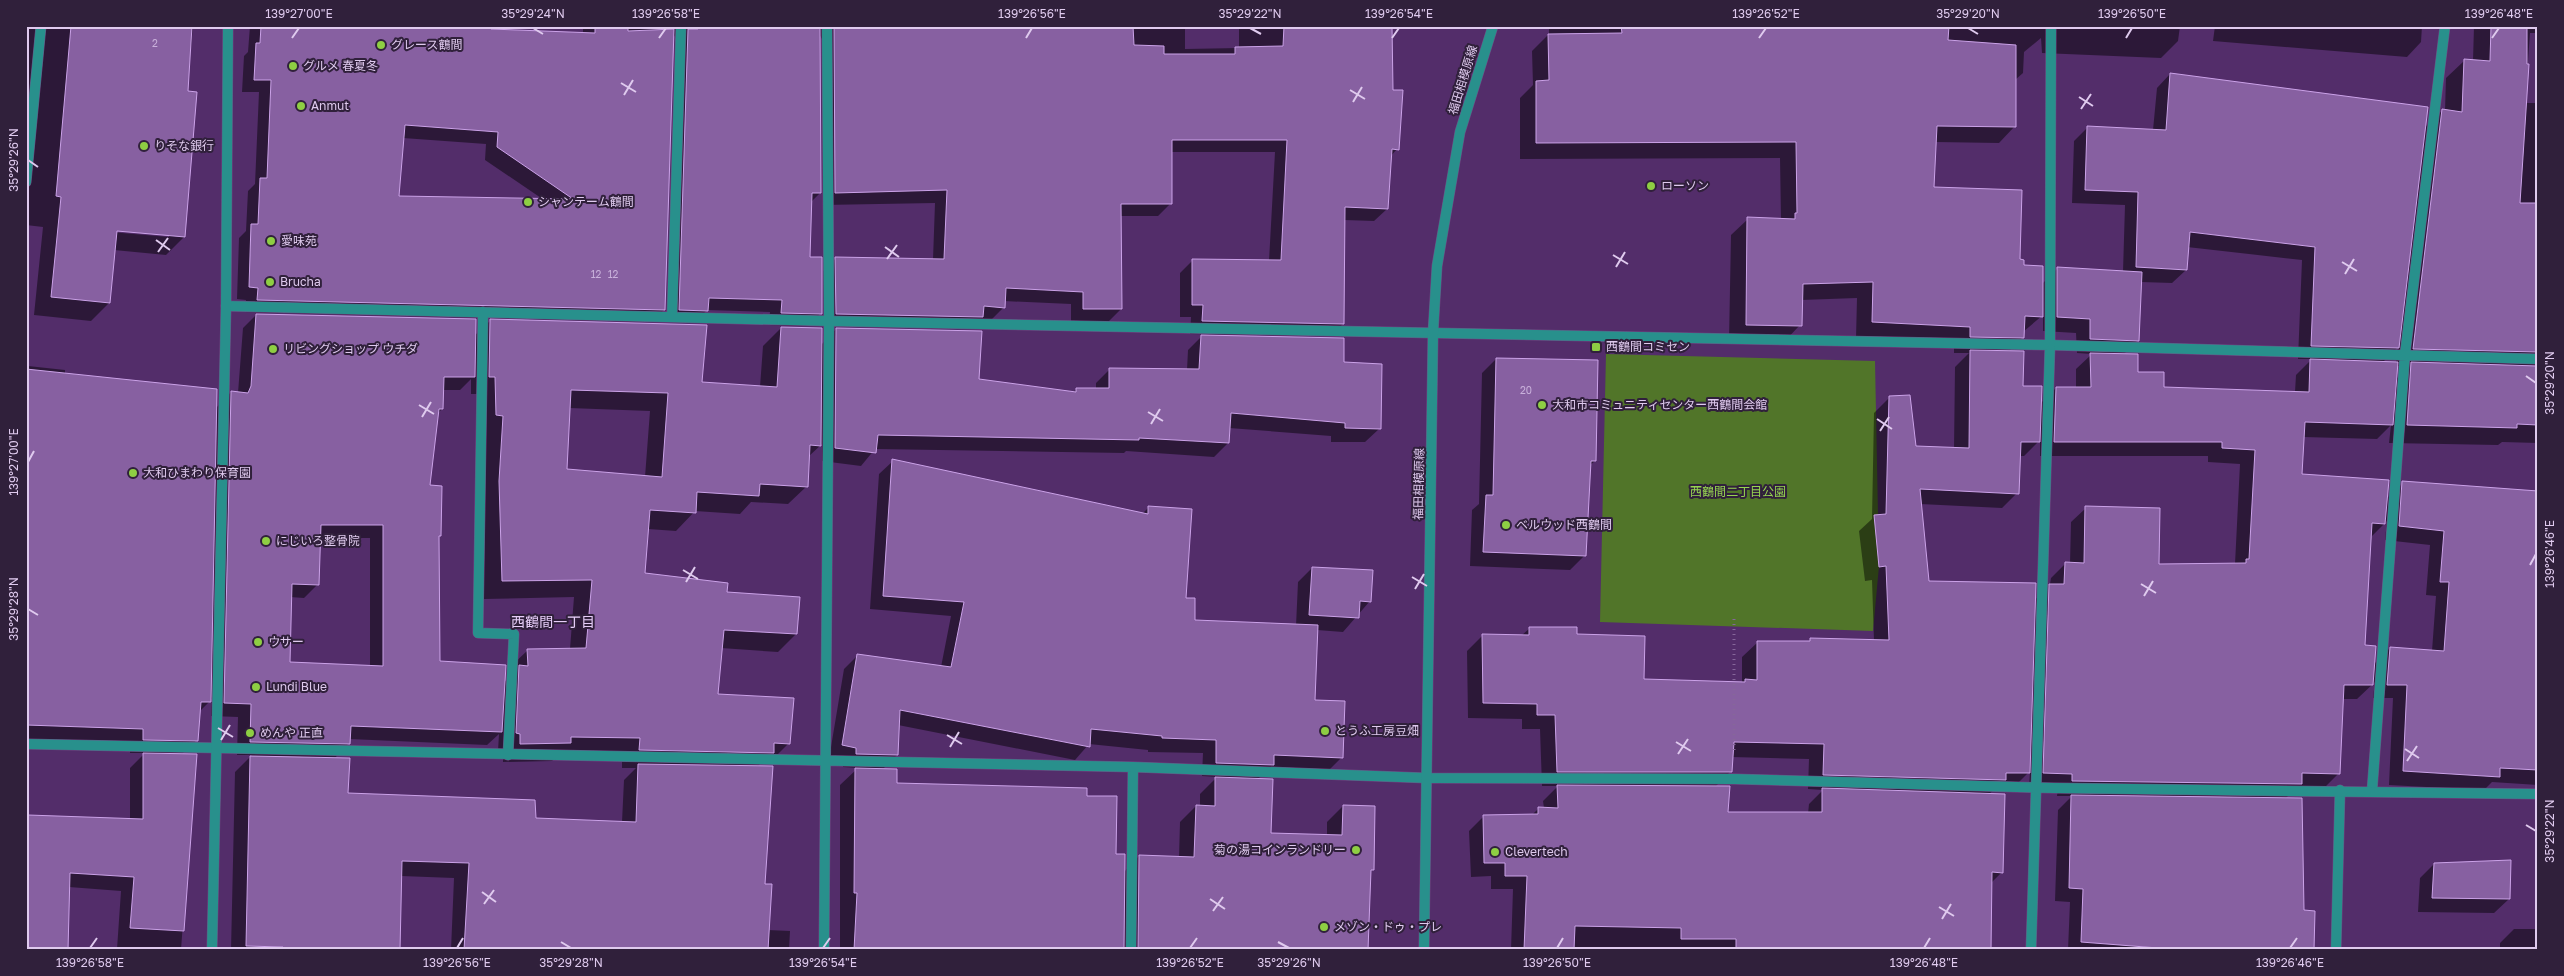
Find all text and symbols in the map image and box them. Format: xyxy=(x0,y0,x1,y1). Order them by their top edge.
text: 139°27'00"E xyxy=(265,6,333,21)
text: 35°29'24"N xyxy=(501,6,565,21)
text: 139°26'58"E xyxy=(632,6,700,21)
text: 139°26'56"E xyxy=(998,6,1066,21)
text: 35°29'22"N xyxy=(1218,6,1282,21)
text: 139°26'54"E xyxy=(1365,6,1433,21)
text: 139°26'52"E xyxy=(1732,6,1800,21)
text: 35°29'20"N xyxy=(1936,6,2000,21)
text: 139°26'50"E xyxy=(2098,6,2166,21)
text: 139°26'48"E xyxy=(2465,6,2533,21)
house number: 2 xyxy=(152,37,158,49)
place label: グレース鶴間 xyxy=(391,37,462,52)
marker: グレース鶴間 xyxy=(375,39,387,51)
street label: 福田相模原線 xyxy=(1445,43,1480,116)
place label: グルメ 春夏冬 xyxy=(303,58,378,73)
marker: グルメ 春夏冬 xyxy=(287,60,299,72)
place label: Anmut xyxy=(311,98,349,113)
marker: Anmut xyxy=(295,100,307,112)
text: 35°29'26"N xyxy=(6,128,21,192)
place label: りそな銀行 xyxy=(154,138,214,153)
marker: りそな銀行 xyxy=(138,140,150,152)
place label: ローソン xyxy=(1661,178,1709,193)
marker: ローソン xyxy=(1645,180,1657,192)
place label: シャンテーム鶴間 xyxy=(538,194,634,209)
marker: シャンテーム鶴間 xyxy=(522,196,534,208)
place label: 愛味苑 xyxy=(281,233,317,248)
marker: 愛味苑 xyxy=(265,235,277,247)
house number: 12 xyxy=(591,268,602,280)
house number: 12 xyxy=(608,268,619,280)
place label: Brucha xyxy=(280,274,321,289)
marker: Brucha xyxy=(264,276,276,288)
place label: 西鶴間コミセン xyxy=(1606,339,1690,354)
place label: リビングショップ ウチダ xyxy=(283,341,418,356)
marker: 西鶴間コミセン xyxy=(1590,341,1602,353)
marker: リビングショップ ウチダ xyxy=(267,343,279,355)
text: 35°29'20"N xyxy=(2542,351,2557,415)
house number: 20 xyxy=(1520,384,1532,396)
place label: 大和市コミュニティセンター西鶴間会館 xyxy=(1552,397,1767,412)
marker: 大和市コミュニティセンター西鶴間会館 xyxy=(1536,399,1548,411)
text: 139°27'00"E xyxy=(6,428,21,496)
street label: 福田相模原線 xyxy=(1410,448,1427,520)
place label: 大和ひまわり保育園 xyxy=(143,465,251,480)
marker: 大和ひまわり保育園 xyxy=(127,467,139,479)
park label: 西鶴間二丁目公園 xyxy=(1690,484,1786,499)
place label: ベルウッド西鶴間 xyxy=(1516,517,1612,532)
marker: ベルウッド西鶴間 xyxy=(1500,519,1512,531)
text: 139°26'46"E xyxy=(2542,520,2557,588)
place label: にじいろ整骨院 xyxy=(276,533,360,548)
marker: にじいろ整骨院 xyxy=(260,535,272,547)
text: 35°29'28"N xyxy=(6,577,21,641)
district label: 西鶴間一丁目 xyxy=(511,613,595,630)
place label: ウサー xyxy=(268,634,304,649)
marker: ウサー xyxy=(252,636,264,648)
place label: Lundi Blue xyxy=(266,679,327,694)
marker: Lundi Blue xyxy=(250,681,262,693)
place label: とうふ工房豆畑 xyxy=(1335,723,1419,738)
place label: めんや 正直 xyxy=(260,725,323,740)
marker: とうふ工房豆畑 xyxy=(1319,725,1331,737)
marker: めんや 正直 xyxy=(244,727,256,739)
text: 35°29'22"N xyxy=(2542,799,2557,863)
place label: 菊の湯コインランドリー xyxy=(1214,842,1346,857)
marker: 菊の湯コインランドリー xyxy=(1350,844,1362,856)
place label: Clevertech xyxy=(1505,844,1568,859)
marker: Clevertech xyxy=(1489,846,1501,858)
place label: メゾン・ドゥ・プレ xyxy=(1334,919,1442,934)
marker: メゾン・ドゥ・プレ xyxy=(1318,921,1330,933)
text: 139°26'58"E xyxy=(56,955,124,970)
text: 139°26'56"E xyxy=(423,955,491,970)
text: 35°29'28"N xyxy=(539,955,603,970)
text: 139°26'54"E xyxy=(789,955,857,970)
text: 139°26'52"E xyxy=(1156,955,1224,970)
text: 35°29'26"N xyxy=(1257,955,1321,970)
text: 139°26'50"E xyxy=(1523,955,1591,970)
text: 139°26'48"E xyxy=(1890,955,1958,970)
text: 139°26'46"E xyxy=(2256,955,2324,970)

